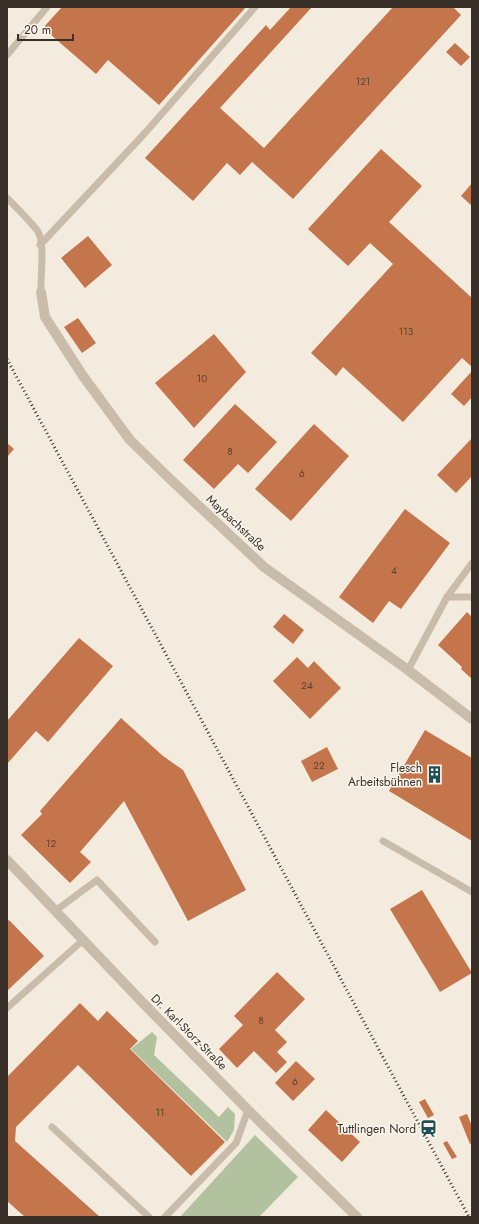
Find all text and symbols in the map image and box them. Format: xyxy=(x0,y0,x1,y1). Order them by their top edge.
scale bar xyxy=(18,16,73,42)
text: 20 m xyxy=(24,21,51,39)
house number: 121 xyxy=(356,74,370,89)
house number: 113 xyxy=(399,324,414,339)
house number: 10 xyxy=(197,371,207,386)
house number: 8 xyxy=(227,444,233,459)
house number: 6 xyxy=(299,466,305,481)
street label: Maybachstraße xyxy=(202,491,270,555)
house number: 4 xyxy=(391,563,397,578)
house number: 24 xyxy=(301,678,313,693)
house number: 22 xyxy=(313,758,325,773)
place label: Flesch Arbeitsbühnen xyxy=(348,759,422,791)
building icon: Flesch Arbeitsbühnen xyxy=(425,765,445,785)
house number: 12 xyxy=(46,836,56,851)
street label: Dr. Karl-Storz-Straße xyxy=(147,990,231,1074)
house number: 8 xyxy=(258,1013,264,1028)
house number: 6 xyxy=(292,1074,298,1089)
house number: 11 xyxy=(156,1105,165,1120)
station icon: Tuttlingen Nord xyxy=(419,1119,439,1139)
place label: Tuttlingen Nord xyxy=(337,1120,416,1138)

